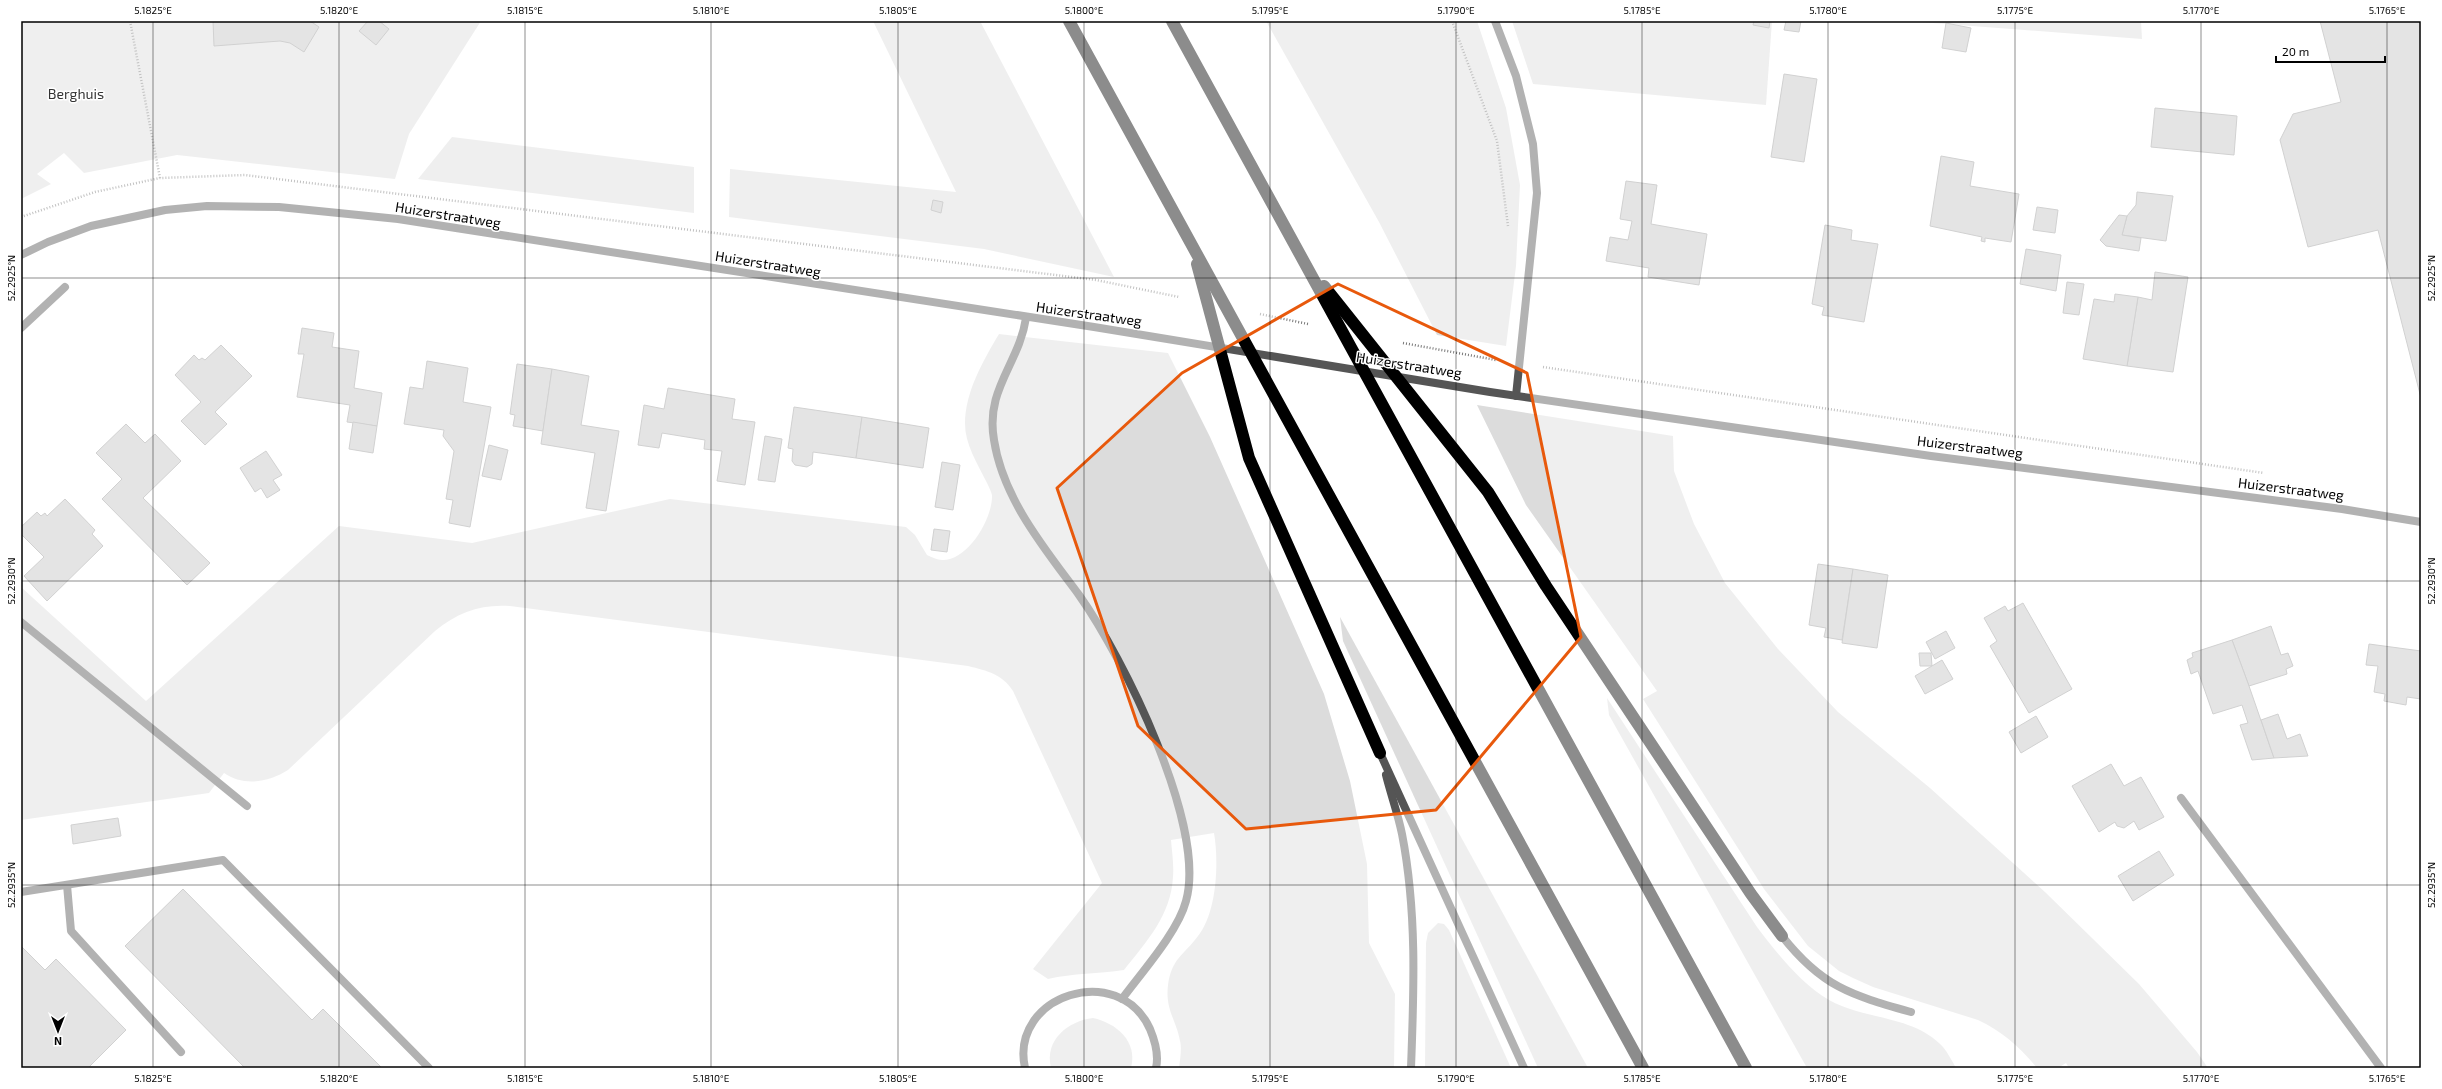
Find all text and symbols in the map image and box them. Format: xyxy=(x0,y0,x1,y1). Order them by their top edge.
text: 5.1825°E xyxy=(134,4,172,16)
text: 5.1820°E xyxy=(320,4,358,16)
text: 5.1815°E xyxy=(507,4,543,16)
text: 5.1810°E xyxy=(693,4,730,16)
text: 5.1805°E xyxy=(879,4,917,16)
text: 5.1800°E xyxy=(1065,4,1104,16)
text: 5.1795°E xyxy=(1252,4,1289,16)
text: 5.1790°E xyxy=(1437,4,1475,16)
text: 5.1785°E xyxy=(1624,4,1661,16)
text: 5.1780°E xyxy=(1809,4,1847,16)
text: 5.1775°E xyxy=(1997,4,2033,16)
text: 5.1770°E xyxy=(2183,4,2220,16)
text: 5.1765°E xyxy=(2369,4,2406,16)
scale bar xyxy=(2276,38,2385,64)
text: 20 m xyxy=(2282,44,2309,58)
park label: Berghuis xyxy=(48,85,104,102)
street label: Huizerstraatweg xyxy=(394,198,502,231)
street label: Huizerstraatweg xyxy=(714,247,822,280)
text: 52.2925°N xyxy=(5,255,17,301)
text: 52.2925°N xyxy=(2425,255,2437,301)
street label: Huizerstraatweg xyxy=(1035,298,1143,329)
street label: Huizerstraatweg xyxy=(1355,348,1463,381)
street label: Huizerstraatweg xyxy=(1916,432,2024,461)
street label: Huizerstraatweg xyxy=(2237,474,2345,503)
text: 52.2930°N xyxy=(5,558,17,604)
text: 52.2930°N xyxy=(2425,558,2437,604)
text: 52.2935°N xyxy=(5,862,17,908)
text: 52.2935°N xyxy=(2425,862,2437,908)
north arrow xyxy=(38,1011,78,1051)
text: N xyxy=(54,1035,62,1048)
text: 5.1825°E xyxy=(134,1072,172,1084)
text: 5.1820°E xyxy=(320,1072,358,1084)
text: 5.1815°E xyxy=(507,1072,543,1084)
text: 5.1810°E xyxy=(693,1072,730,1084)
text: 5.1805°E xyxy=(879,1072,917,1084)
text: 5.1800°E xyxy=(1065,1072,1104,1084)
text: 5.1795°E xyxy=(1252,1072,1289,1084)
text: 5.1790°E xyxy=(1437,1072,1475,1084)
text: 5.1785°E xyxy=(1624,1072,1661,1084)
text: 5.1780°E xyxy=(1809,1072,1847,1084)
text: 5.1775°E xyxy=(1997,1072,2033,1084)
text: 5.1770°E xyxy=(2183,1072,2220,1084)
text: 5.1765°E xyxy=(2369,1072,2406,1084)

